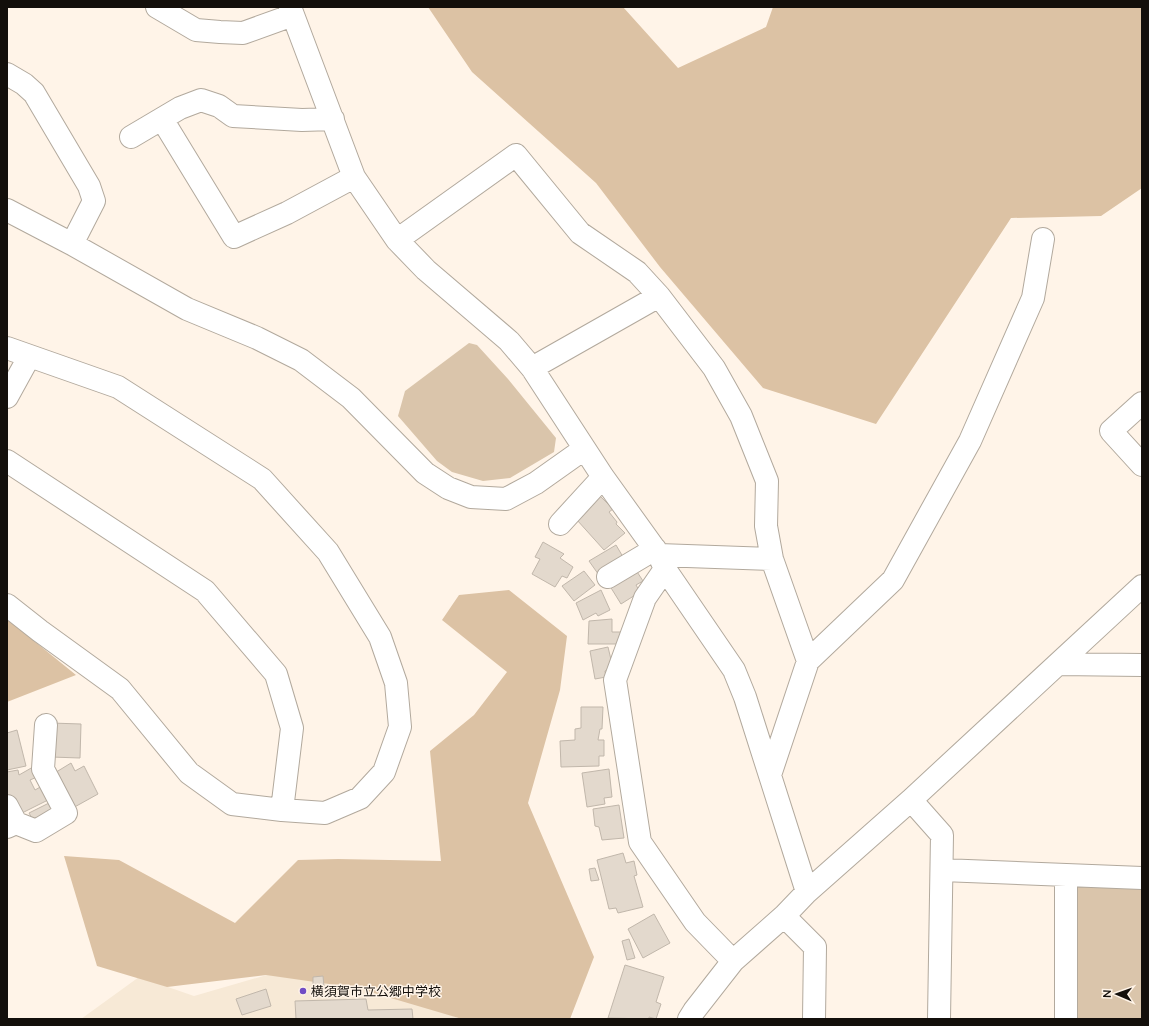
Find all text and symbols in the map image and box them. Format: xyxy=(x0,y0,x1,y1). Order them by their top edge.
north arrow xyxy=(1097,974,1137,1014)
place label: 横須賀市立公郷中学校 xyxy=(311,983,441,1001)
marker: 横須賀市立公郷中学校 xyxy=(298,986,308,996)
text: N xyxy=(1100,989,1115,998)

